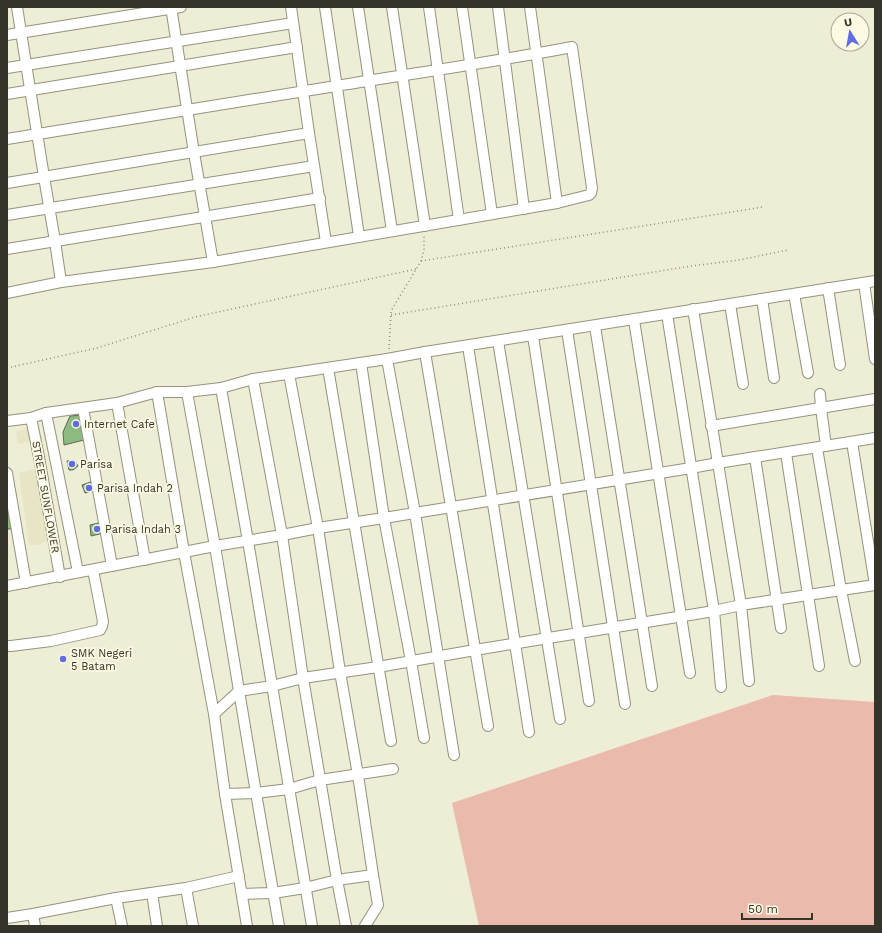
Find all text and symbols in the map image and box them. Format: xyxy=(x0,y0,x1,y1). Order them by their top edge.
north arrow xyxy=(830,12,870,52)
text: U xyxy=(843,16,853,30)
place label: Internet Cafe xyxy=(84,418,155,431)
marker: Internet Cafe xyxy=(71,419,81,429)
street label: STREET SUNFLOWER xyxy=(29,440,62,554)
place label: Parisa xyxy=(80,458,112,471)
marker: Parisa xyxy=(67,459,77,469)
place label: Parisa Indah 2 xyxy=(97,482,173,495)
marker: Parisa Indah 2 xyxy=(84,483,94,493)
place label: Parisa Indah 3 xyxy=(105,523,181,536)
marker: Parisa Indah 3 xyxy=(92,524,102,534)
place label: SMK Negeri 5 Batam xyxy=(71,647,132,673)
marker: SMK Negeri 5 Batam xyxy=(58,654,68,664)
scale bar xyxy=(742,895,812,921)
text: 50 m xyxy=(748,902,778,916)

